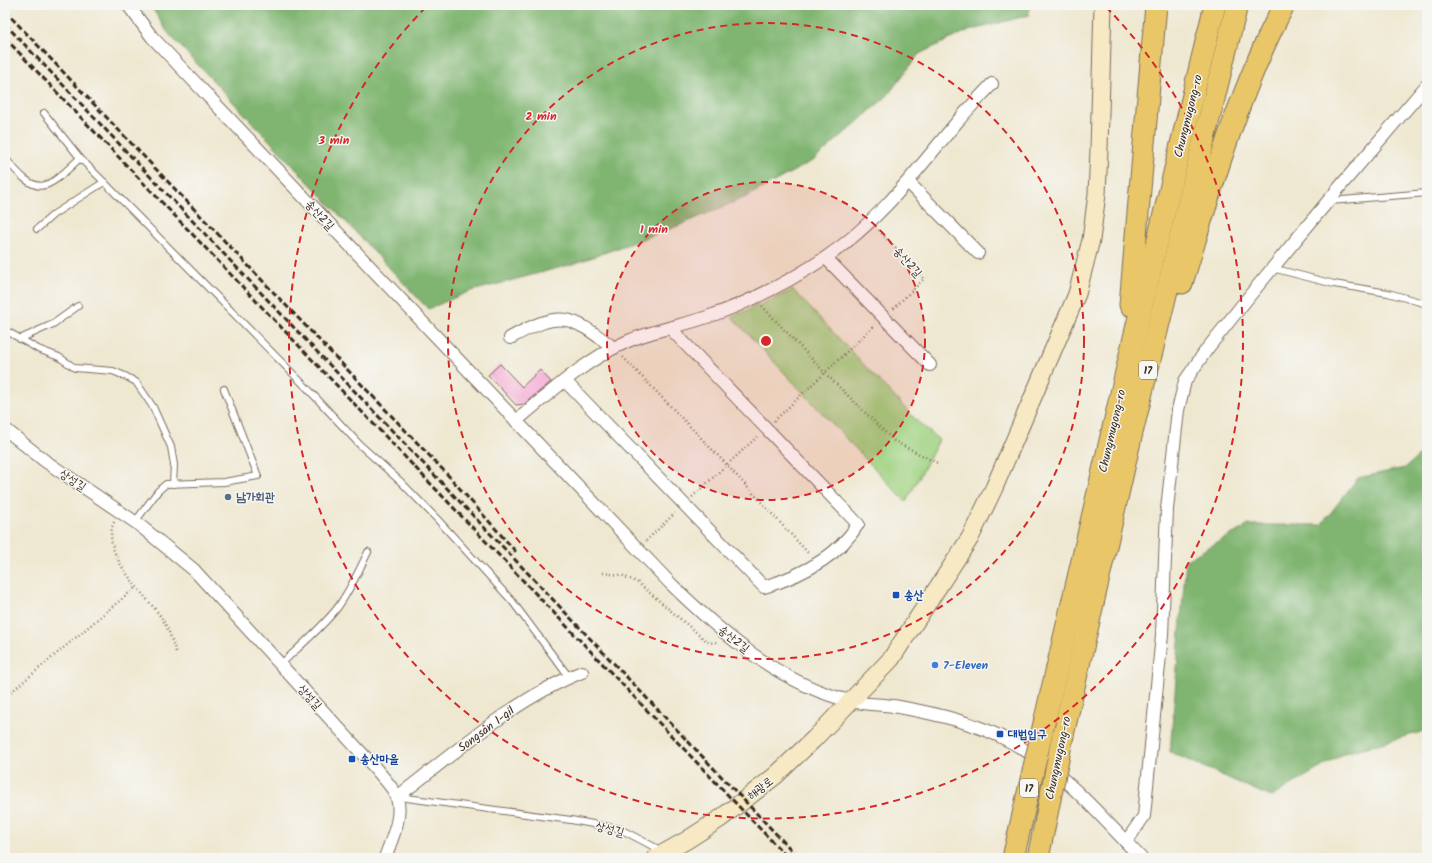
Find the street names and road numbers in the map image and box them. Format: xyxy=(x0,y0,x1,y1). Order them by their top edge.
street label: Chungmugong-ro xyxy=(1169,73,1208,160)
street label: 송산2길 xyxy=(300,196,339,235)
street label: 송산2길 xyxy=(889,243,927,282)
road number: 17 xyxy=(1139,361,1157,379)
street label: Chungmugong-ro xyxy=(1094,388,1131,475)
street label: 상성길 xyxy=(55,464,90,497)
street label: 송산2길 xyxy=(714,621,754,658)
street label: 상성길 xyxy=(293,680,327,715)
street label: Songsan 1-gil xyxy=(454,702,519,757)
street label: Chungmugong-ro xyxy=(1040,715,1077,802)
street label: 해광로 xyxy=(743,772,778,805)
road number: 17 xyxy=(1020,779,1038,797)
street label: 상성길 xyxy=(593,817,627,842)

